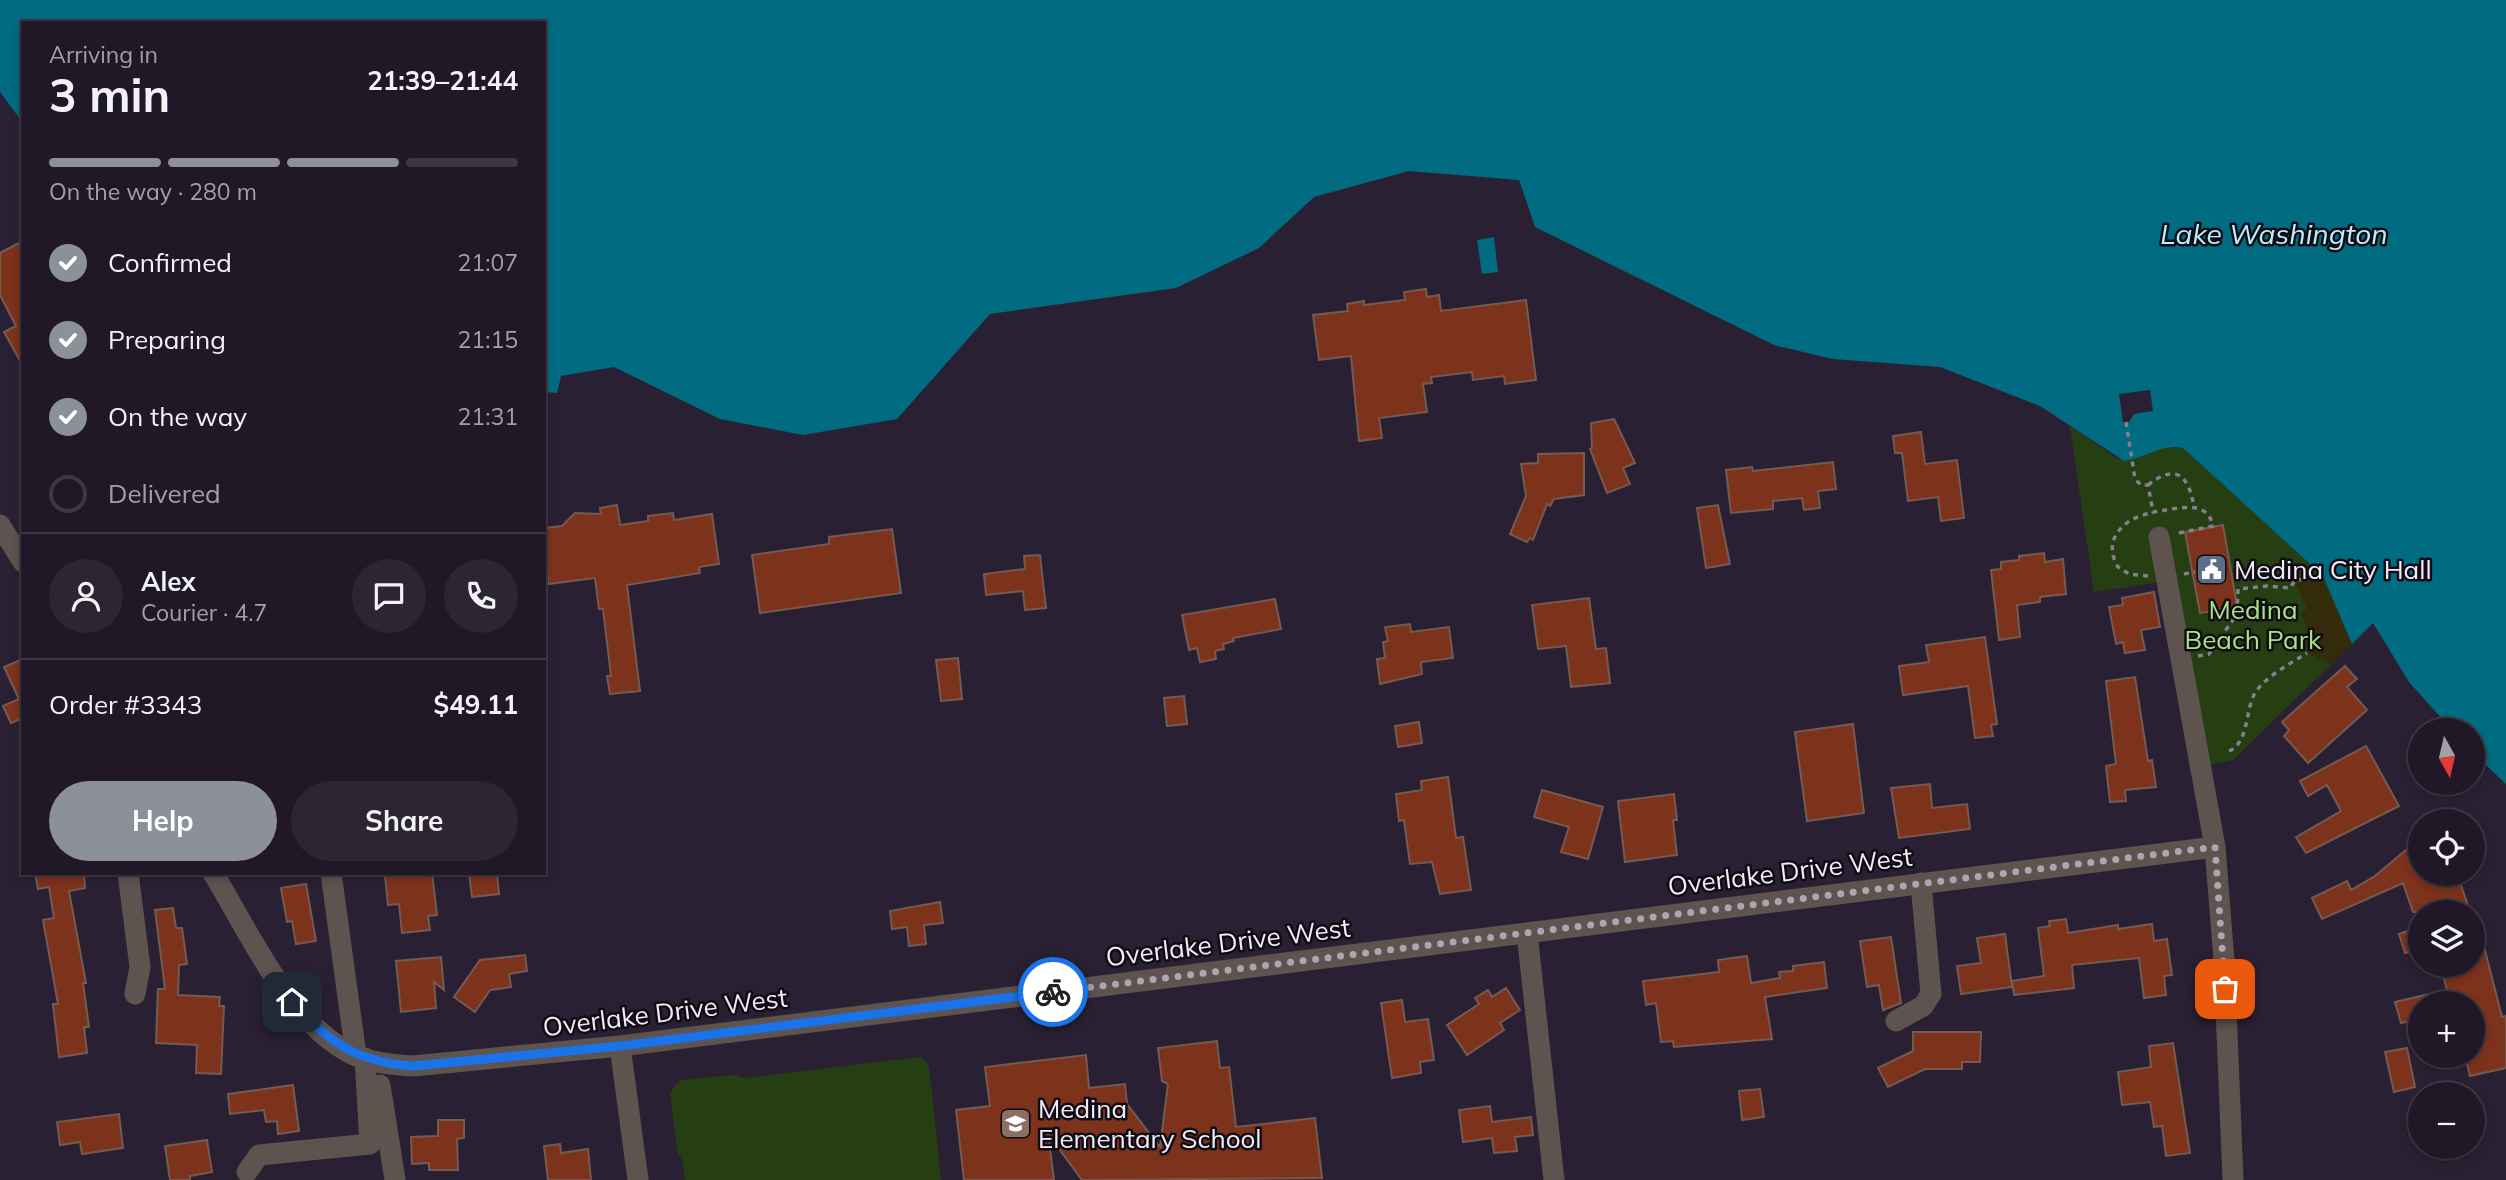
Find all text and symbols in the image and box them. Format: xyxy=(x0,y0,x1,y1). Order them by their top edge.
text: Arriving in xyxy=(49,40,158,69)
text: 21:39–21:44 xyxy=(367,64,518,97)
text: 3 min xyxy=(49,66,170,124)
text: On the way · 280 m xyxy=(49,177,257,206)
water label: Lake Washington xyxy=(2160,216,2388,251)
icon: check xyxy=(49,244,87,282)
text: Confirmed xyxy=(108,246,232,279)
text: 21:07 xyxy=(458,248,518,277)
icon: check xyxy=(49,321,87,359)
text: Preparing xyxy=(108,323,226,356)
text: 21:15 xyxy=(458,325,518,354)
icon: check xyxy=(49,398,87,436)
text: On the way xyxy=(108,400,247,433)
text: 21:31 xyxy=(458,402,518,431)
text: Delivered xyxy=(108,477,221,510)
public building icon: Medina City Hall xyxy=(2194,552,2228,586)
place label: Medina City Hall xyxy=(2234,553,2432,586)
button: person xyxy=(49,559,123,633)
button: chat xyxy=(352,559,426,633)
button: phone xyxy=(444,559,518,633)
text: Alex xyxy=(141,565,196,598)
park label: Medina Beach Park xyxy=(2184,593,2322,656)
text: Courier · 4.7 xyxy=(141,598,267,627)
text: Order #3343 xyxy=(49,688,202,721)
text: $49.11 xyxy=(434,688,518,721)
north arrow xyxy=(2408,718,2485,794)
map controls xyxy=(2408,718,2485,1159)
button: Help xyxy=(49,781,277,861)
button: Share xyxy=(291,781,518,861)
button: locate xyxy=(2408,809,2485,886)
street label: Overlake Drive West xyxy=(1666,840,1914,902)
button: layers xyxy=(2408,900,2485,977)
street label: Overlake Drive West xyxy=(1104,911,1352,973)
courier xyxy=(1018,957,1088,1027)
pin xyxy=(2195,959,2255,1019)
icon: bag xyxy=(2206,970,2244,1008)
pin xyxy=(262,972,322,1032)
icon: bike xyxy=(1034,973,1072,1011)
street label: Overlake Drive West xyxy=(541,981,789,1043)
icon: home xyxy=(273,983,311,1021)
button: + xyxy=(2408,991,2485,1068)
button: − xyxy=(2408,1082,2485,1159)
place label: Medina Elementary School xyxy=(1038,1092,1262,1155)
school or university icon: Medina Elementary School xyxy=(998,1106,1032,1140)

